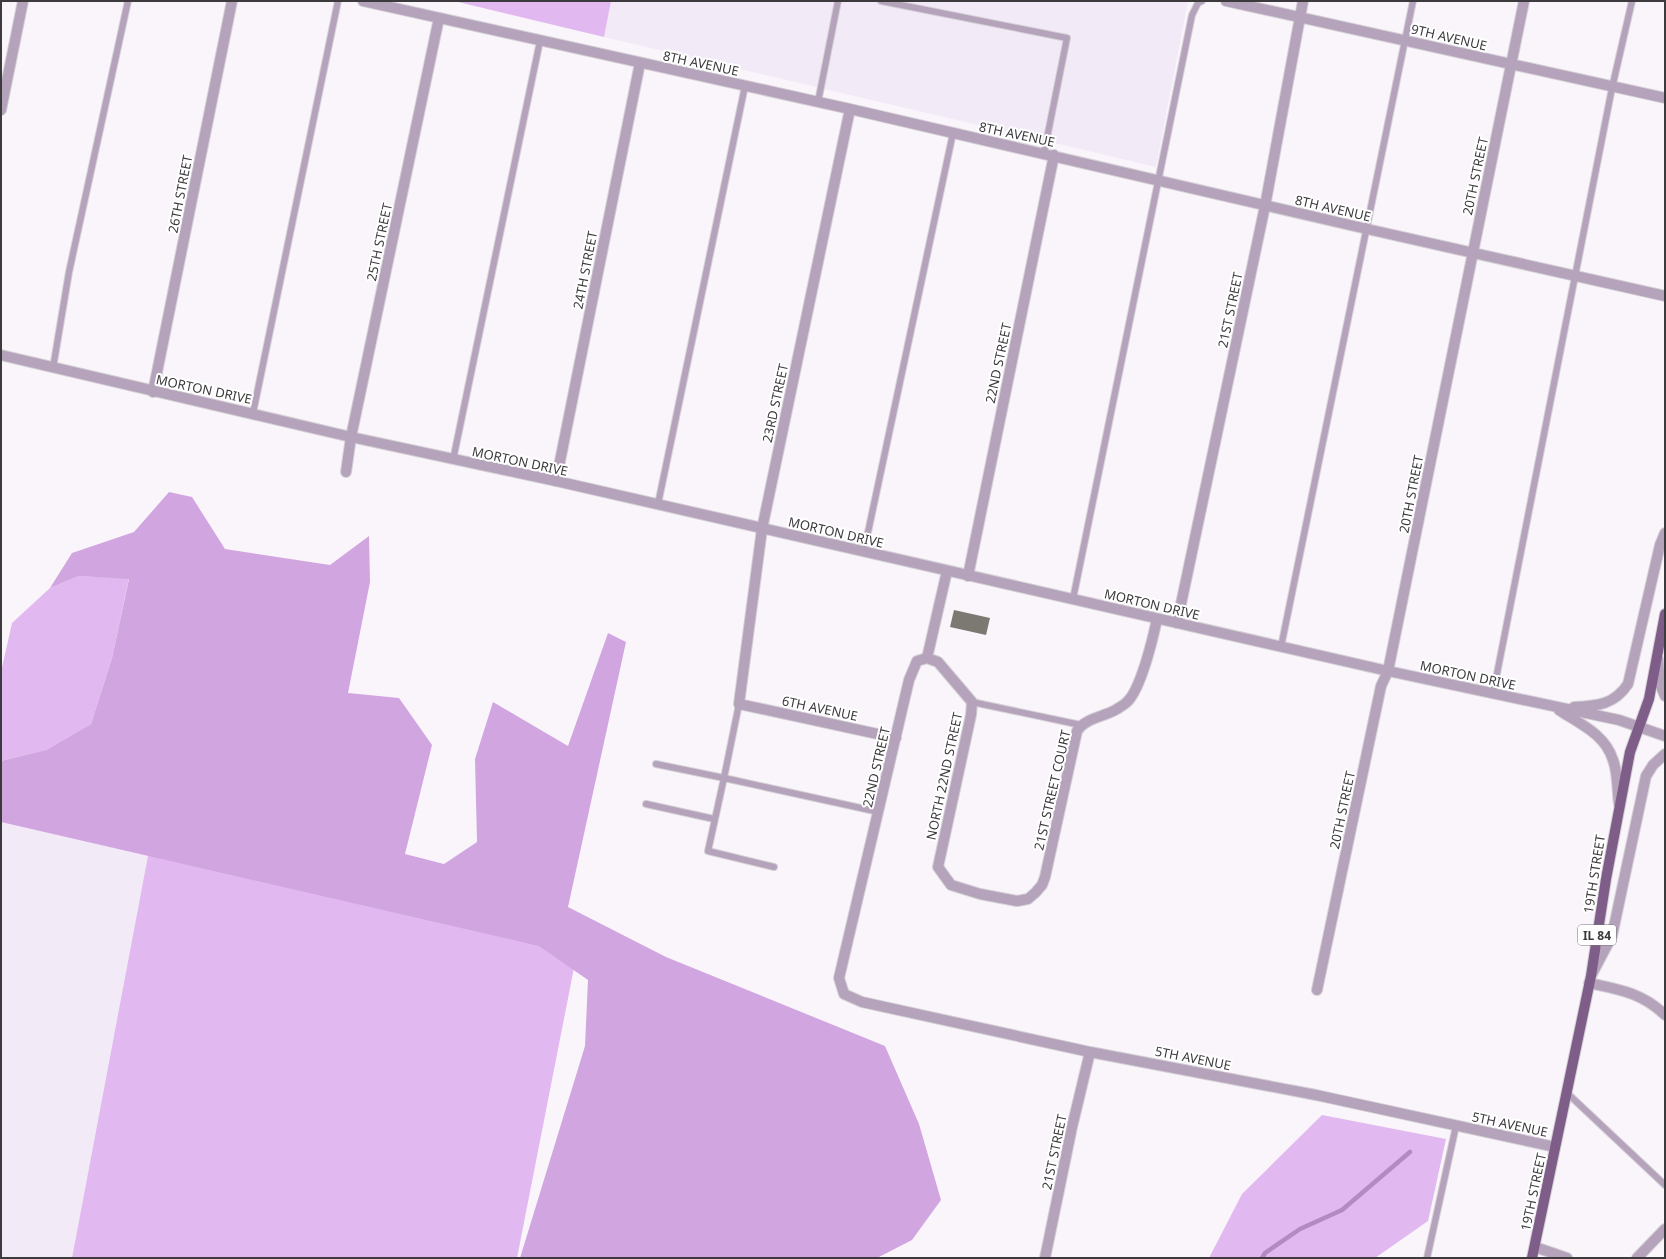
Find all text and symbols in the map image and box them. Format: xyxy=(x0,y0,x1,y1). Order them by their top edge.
street label: 9TH AVENUE xyxy=(1409,20,1489,54)
street label: 8TH AVENUE xyxy=(661,46,741,80)
street label: 8TH AVENUE xyxy=(977,117,1057,151)
street label: 20TH STREET xyxy=(1458,135,1492,217)
street label: 26TH STREET xyxy=(164,153,197,235)
street label: 8TH AVENUE xyxy=(1293,191,1373,225)
street label: 25TH STREET xyxy=(362,201,396,283)
street label: 24TH STREET xyxy=(569,229,602,311)
street label: 21ST STREET xyxy=(1213,270,1247,349)
street label: 22ND STREET xyxy=(981,320,1015,405)
street label: 23RD STREET xyxy=(758,361,792,444)
street label: MORTON DRIVE xyxy=(154,370,254,408)
street label: MORTON DRIVE xyxy=(470,442,570,480)
street label: 20TH STREET xyxy=(1395,453,1428,535)
street label: MORTON DRIVE xyxy=(787,512,885,552)
street label: MORTON DRIVE xyxy=(1103,584,1201,624)
street label: MORTON DRIVE xyxy=(1418,656,1518,694)
street label: 6TH AVENUE xyxy=(780,691,860,725)
street label: NORTH 22ND STREET xyxy=(922,710,966,842)
street label: 22ND STREET xyxy=(858,724,894,809)
street label: 21ST STREET COURT xyxy=(1029,727,1075,852)
street label: 20TH STREET xyxy=(1325,769,1359,851)
street label: 19TH STREET xyxy=(1579,833,1609,915)
road number: IL 84 xyxy=(1578,925,1616,945)
street label: 5TH AVENUE xyxy=(1153,1042,1233,1074)
street label: 5TH AVENUE xyxy=(1470,1107,1550,1141)
street label: 21ST STREET xyxy=(1037,1112,1071,1191)
street label: 19TH STREET xyxy=(1516,1151,1550,1233)

